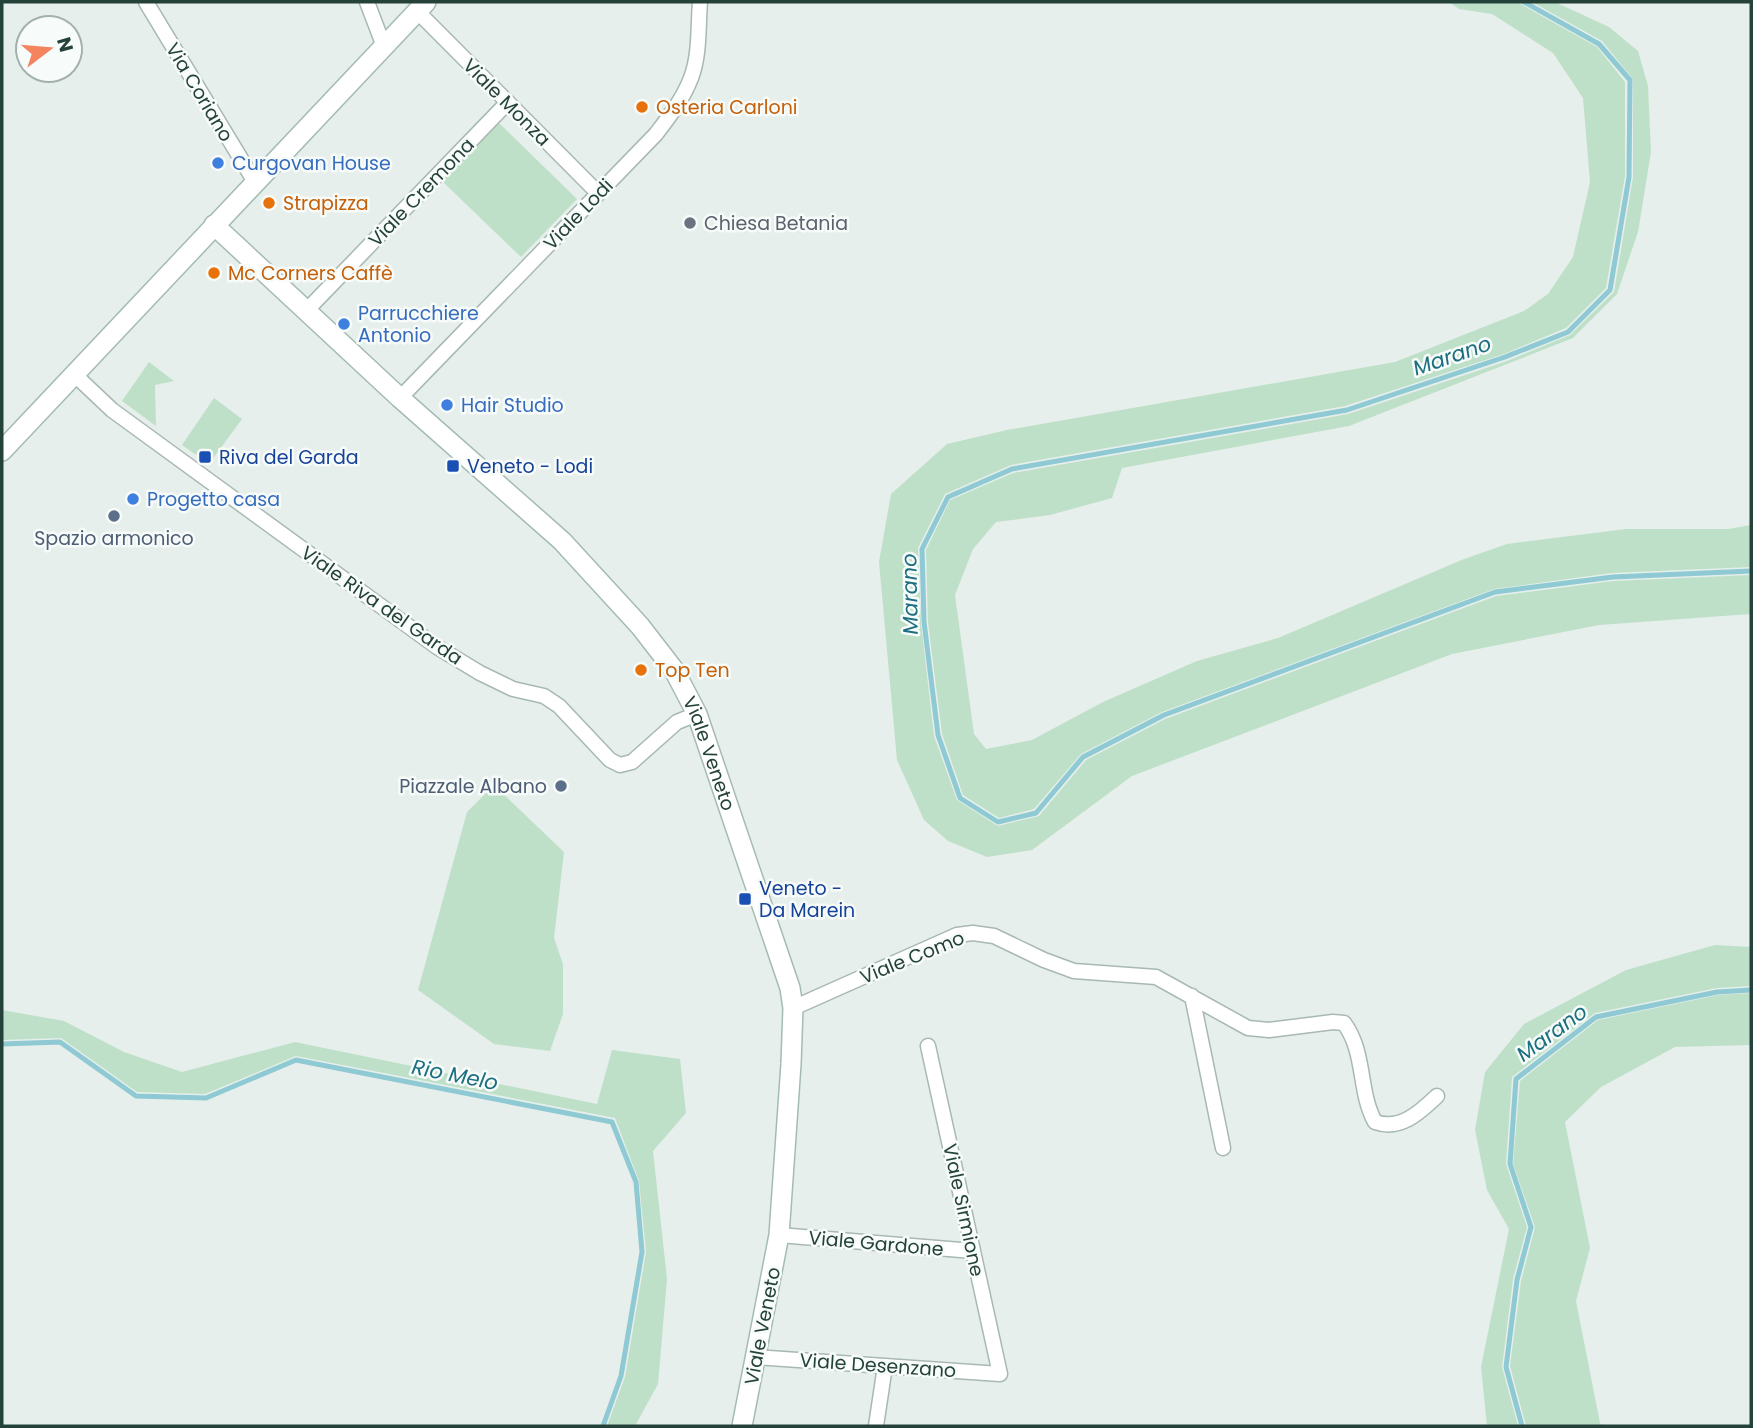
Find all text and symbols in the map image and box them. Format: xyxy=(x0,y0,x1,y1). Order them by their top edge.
north arrow xyxy=(14,14,84,84)
text: N xyxy=(50,34,80,55)
street label: Via Coriano xyxy=(159,38,240,147)
street label: Viale Monza xyxy=(457,52,557,152)
place label: Osteria Carloni xyxy=(656,94,798,121)
marker: Osteria Carloni xyxy=(634,99,650,115)
street label: Viale Cremona xyxy=(362,132,480,253)
place label: Curgovan House xyxy=(232,150,391,177)
marker: Curgovan House xyxy=(210,155,226,171)
street label: Viale Lodi xyxy=(537,173,619,256)
place label: Strapizza xyxy=(283,190,369,217)
marker: Strapizza xyxy=(261,195,277,211)
place label: Chiesa Betania xyxy=(704,210,848,237)
marker: Chiesa Betania xyxy=(682,215,698,231)
place label: Mc Corners Caffè xyxy=(228,260,393,287)
marker: Mc Corners Caffè xyxy=(206,265,222,281)
place label: Parrucchiere Antonio xyxy=(358,300,479,349)
marker: Parrucchiere Antonio xyxy=(336,316,352,332)
water label: Marano xyxy=(1409,329,1495,382)
place label: Hair Studio xyxy=(461,392,564,419)
marker: Hair Studio xyxy=(439,397,455,413)
place label: Riva del Garda xyxy=(219,444,359,471)
marker: Riva del Garda xyxy=(197,449,213,465)
place label: Veneto - Lodi xyxy=(467,453,593,480)
marker: Veneto - Lodi xyxy=(445,458,461,474)
place label: Progetto casa xyxy=(147,486,280,513)
marker: Progetto casa xyxy=(125,491,141,507)
marker: Spazio armonico xyxy=(106,508,122,524)
place label: Spazio armonico xyxy=(34,525,194,552)
street label: Viale Riva del Garda xyxy=(296,539,468,671)
water label: Marano xyxy=(894,553,925,635)
place label: Top Ten xyxy=(655,657,730,684)
marker: Top Ten xyxy=(633,662,649,678)
street label: Viale Veneto xyxy=(676,692,742,814)
place label: Piazzale Albano xyxy=(399,773,547,800)
marker: Piazzale Albano xyxy=(553,778,569,794)
place label: Veneto - Da Marein xyxy=(759,875,855,924)
marker: Veneto - Da Marein xyxy=(737,891,753,907)
street label: Viale Como xyxy=(856,924,968,991)
water label: Marano xyxy=(1510,997,1593,1068)
water label: Rio Melo xyxy=(409,1052,501,1097)
street label: Viale Sirmione xyxy=(936,1141,991,1279)
street label: Viale Gardone xyxy=(807,1224,945,1263)
street label: Viale Veneto xyxy=(738,1265,787,1387)
street label: Viale Desenzano xyxy=(799,1347,957,1384)

